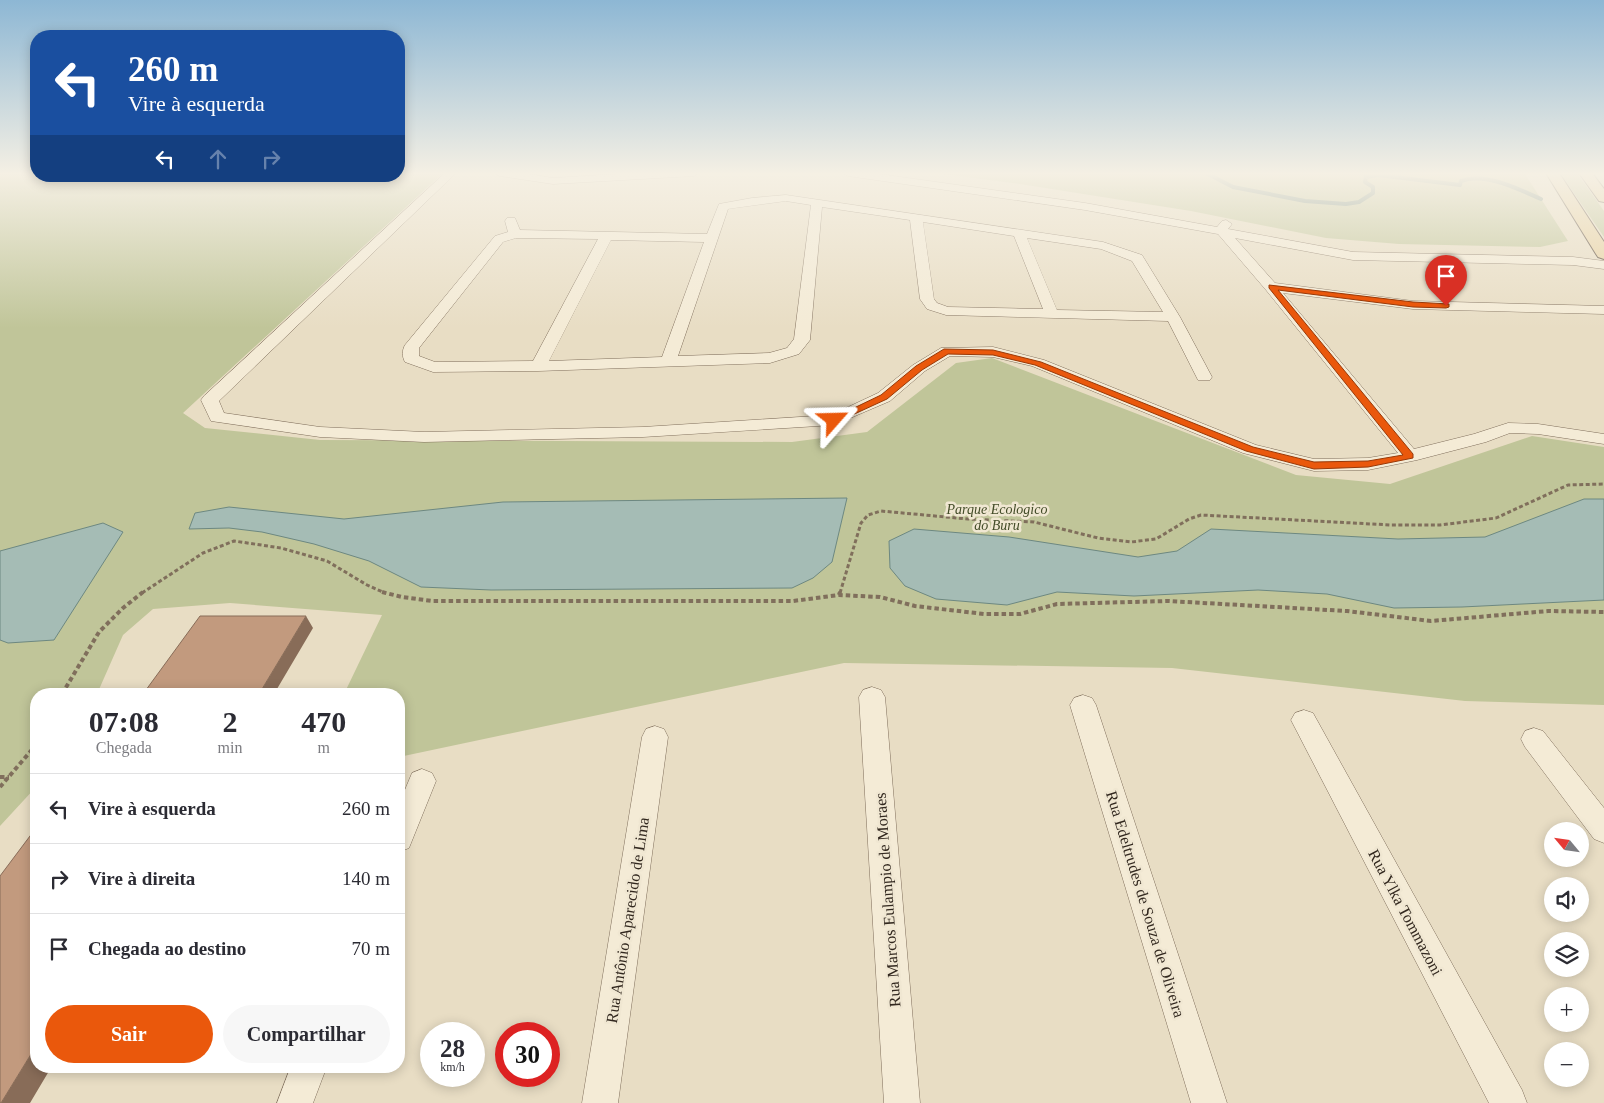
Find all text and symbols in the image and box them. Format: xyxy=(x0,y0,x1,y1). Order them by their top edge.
icon: left xyxy=(45,50,110,115)
text: 260 m xyxy=(128,50,218,89)
text: Vire à esquerda xyxy=(128,91,265,116)
icon: left xyxy=(151,145,179,173)
icon: ahead xyxy=(204,145,232,173)
icon: right xyxy=(257,145,285,173)
pin xyxy=(1425,255,1467,306)
icon: arrive xyxy=(1432,262,1460,290)
position arrow xyxy=(807,393,859,445)
park label: Parque Ecologico do Buru xyxy=(946,502,1047,533)
text: 07:08 xyxy=(89,705,159,738)
text: 2 xyxy=(222,705,237,738)
text: 470 xyxy=(301,705,346,738)
text: Chegada xyxy=(96,739,152,756)
text: min xyxy=(218,739,242,756)
text: m xyxy=(317,739,330,756)
street label: Rua Edeltrudes de Souza de Oliveira xyxy=(1103,789,1188,1019)
street label: Rua Marcos Eulampio de Moraes xyxy=(872,792,904,1008)
icon: left xyxy=(45,795,73,823)
text: Vire à esquerda xyxy=(88,798,216,819)
text: 260 m xyxy=(342,798,390,819)
street label: Rua Antônio Aparecido de Lima xyxy=(603,816,653,1024)
north arrow xyxy=(1544,822,1589,868)
map controls xyxy=(1544,822,1589,1087)
street label: Rua Ylka Tommazoni xyxy=(1365,846,1446,979)
icon: right xyxy=(45,865,73,893)
text: Vire à direita xyxy=(88,868,195,889)
text: 140 m xyxy=(342,868,390,889)
button: sound xyxy=(1544,877,1589,922)
button: layers xyxy=(1544,932,1589,977)
icon: arrive xyxy=(45,935,73,963)
text: Chegada ao destino xyxy=(88,938,246,959)
text: 70 m xyxy=(351,938,390,959)
button: + xyxy=(1544,987,1589,1032)
button: Sair xyxy=(45,1005,213,1063)
button: Compartilhar xyxy=(223,1005,390,1063)
speed limit sign: 30 xyxy=(495,1022,560,1087)
text: 28 xyxy=(440,1035,465,1062)
button: − xyxy=(1544,1042,1589,1087)
text: km/h xyxy=(440,1060,465,1074)

